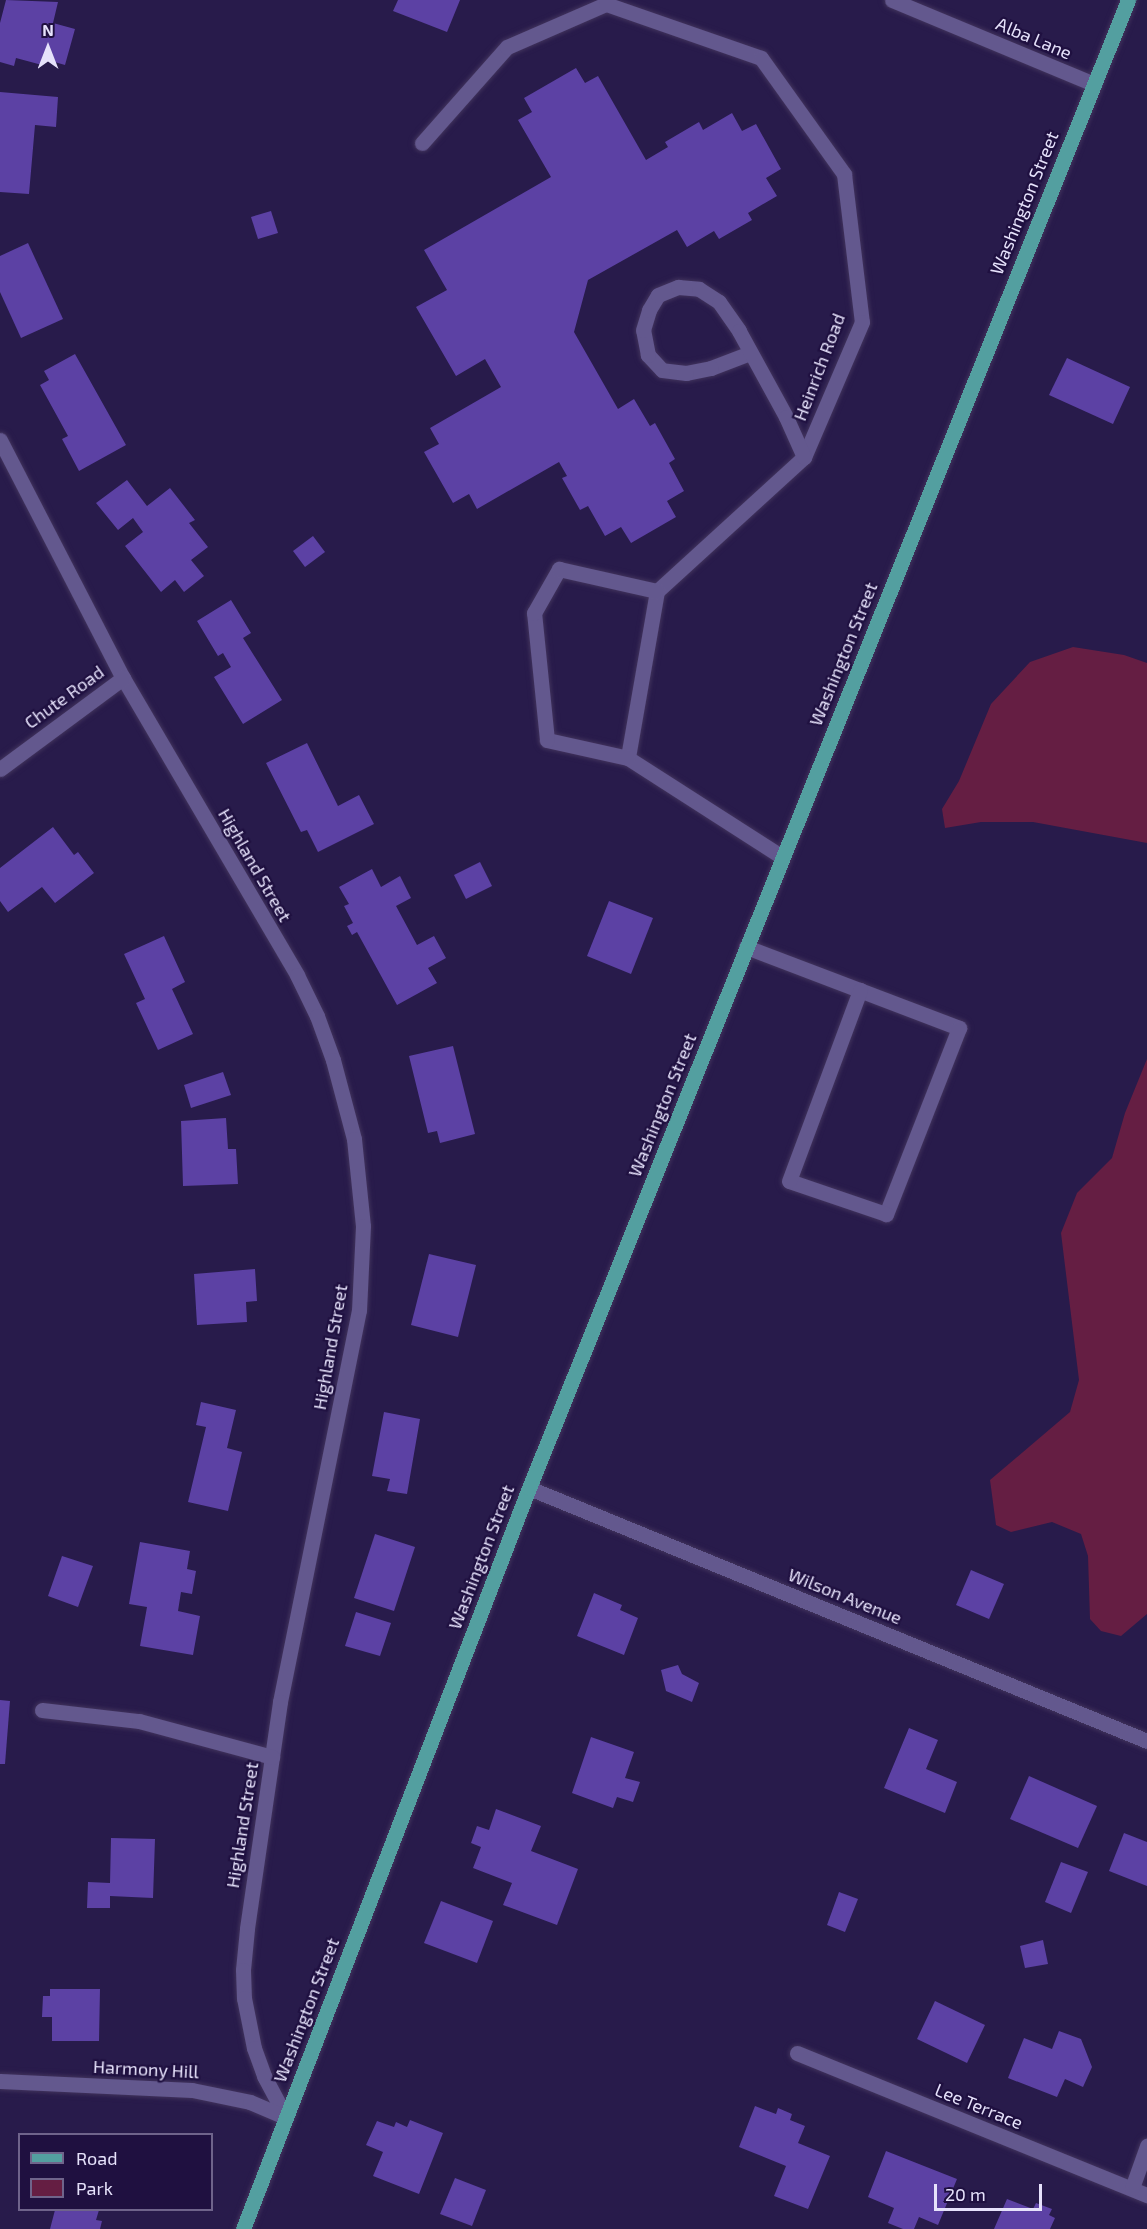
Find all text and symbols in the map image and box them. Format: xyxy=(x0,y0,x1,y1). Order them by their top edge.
street label: Alba Lane xyxy=(993,12,1075,64)
north arrow xyxy=(18,18,78,78)
text: N xyxy=(42,20,54,39)
street label: Washington Street xyxy=(985,128,1063,278)
street label: Heinrich Road xyxy=(789,310,849,424)
street label: Washington Street xyxy=(804,579,882,729)
street label: Chute Road xyxy=(20,661,108,733)
street label: Highland Street xyxy=(214,805,296,925)
street label: Washington Street xyxy=(623,1030,701,1180)
street label: Highland Street xyxy=(308,1283,352,1411)
street label: Washington Street xyxy=(444,1482,518,1632)
street label: Wilson Avenue xyxy=(785,1563,905,1629)
street label: Highland Street xyxy=(221,1761,263,1889)
street label: Washington Street xyxy=(269,1935,343,2085)
street label: Harmony Hill xyxy=(92,2055,200,2083)
street label: Lee Terrace xyxy=(932,2079,1026,2133)
legend xyxy=(18,2133,213,2211)
text: Road xyxy=(76,2147,117,2169)
scale bar xyxy=(937,2172,1045,2210)
text: Park xyxy=(76,2177,113,2199)
text: 20 m xyxy=(945,2183,986,2205)

